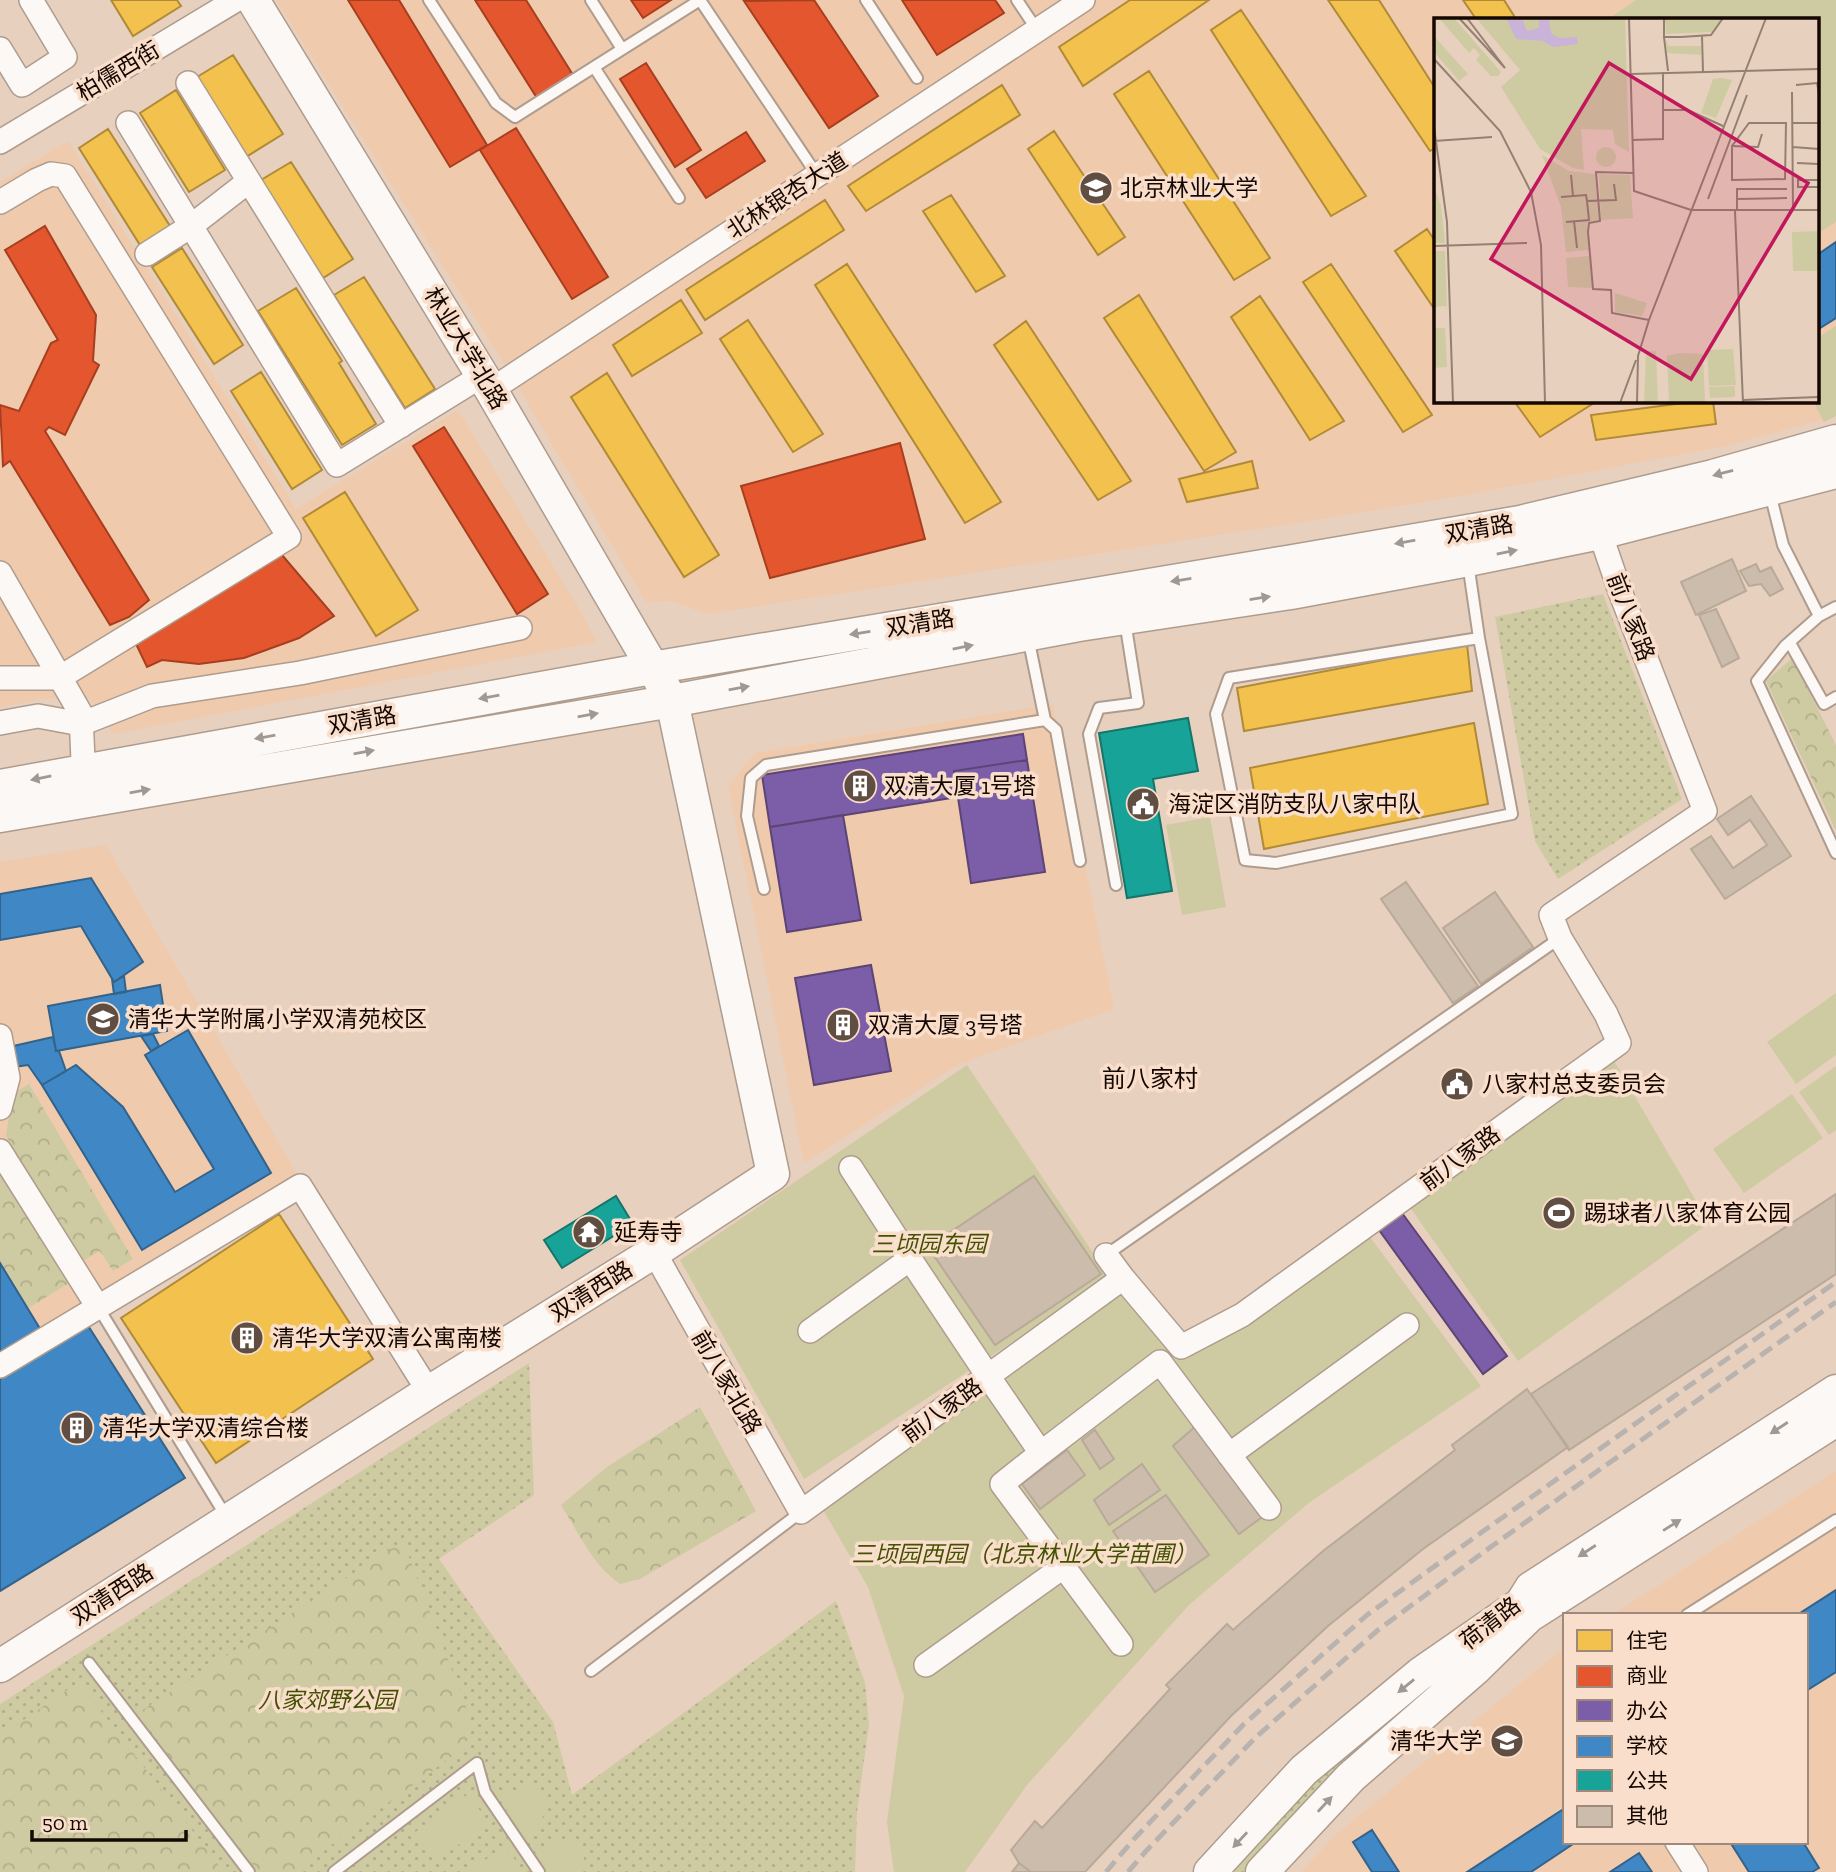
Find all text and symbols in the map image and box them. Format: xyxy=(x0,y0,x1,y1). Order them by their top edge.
inset map xyxy=(1434,18,1818,402)
street label: 柏儒西街 xyxy=(71,35,165,107)
street label: 北林银杏大道 xyxy=(722,146,852,244)
school or university icon: 北京林业大学 xyxy=(1077,169,1115,207)
place label: 北京林业大学 xyxy=(1120,174,1258,202)
street label: 林业大学北路 xyxy=(418,282,514,414)
one-way arrow xyxy=(1713,469,1734,479)
street label: 双清路 xyxy=(1443,509,1515,549)
one-way arrow xyxy=(1394,537,1416,548)
one-way arrow xyxy=(1496,547,1518,558)
street label: 前八家路 xyxy=(1601,569,1661,665)
one-way arrow xyxy=(1170,575,1192,586)
one-way arrow xyxy=(1249,592,1271,603)
street label: 双清路 xyxy=(884,604,956,642)
one-way arrow xyxy=(849,628,871,639)
one-way arrow xyxy=(952,641,974,652)
one-way arrow xyxy=(728,682,750,693)
one-way arrow xyxy=(478,692,500,703)
street label: 双清路 xyxy=(326,700,398,740)
one-way arrow xyxy=(577,709,599,720)
one-way arrow xyxy=(254,732,276,743)
one-way arrow xyxy=(353,746,375,757)
building icon: 双清大厦 1号塔 xyxy=(841,767,879,805)
place label: 双清大厦 1号塔 xyxy=(884,772,1036,800)
one-way arrow xyxy=(30,773,52,784)
one-way arrow xyxy=(129,785,151,796)
public building icon: 海淀区消防支队八家中队 xyxy=(1124,785,1162,823)
place label: 海淀区消防支队八家中队 xyxy=(1168,790,1421,818)
school or university icon: 清华大学附属小学双清苑校区 xyxy=(84,1000,122,1038)
place label: 清华大学附属小学双清苑校区 xyxy=(128,1005,427,1033)
building icon: 双清大厦 3号塔 xyxy=(824,1006,862,1044)
place label: 双清大厦 3号塔 xyxy=(868,1011,1022,1039)
district label: 前八家村 xyxy=(1102,1064,1198,1093)
public building icon: 八家村总支委员会 xyxy=(1438,1065,1476,1103)
place label: 八家村总支委员会 xyxy=(1482,1070,1666,1098)
street label: 前八家路 xyxy=(1415,1120,1505,1196)
sports icon: 踢球者八家体育公园 xyxy=(1540,1194,1578,1232)
place label: 踢球者八家体育公园 xyxy=(1584,1199,1791,1227)
temple icon: 延寿寺 xyxy=(570,1213,608,1251)
place label: 延寿寺 xyxy=(614,1218,683,1246)
park label: 三顷园东园 xyxy=(872,1230,990,1258)
street label: 双清西路 xyxy=(545,1255,637,1327)
building icon: 清华大学双清公寓南楼 xyxy=(228,1319,266,1357)
place label: 清华大学双清公寓南楼 xyxy=(272,1324,502,1352)
street label: 前八家北路 xyxy=(686,1325,768,1439)
street label: 前八家路 xyxy=(897,1372,987,1448)
building icon: 清华大学双清综合楼 xyxy=(58,1409,96,1447)
place label: 清华大学双清综合楼 xyxy=(102,1414,309,1442)
one-way arrow xyxy=(1769,1422,1788,1435)
one-way arrow xyxy=(1663,1518,1682,1531)
park label: 三顷园西园（北京林业大学苗圃） xyxy=(852,1540,1197,1568)
one-way arrow xyxy=(1578,1545,1597,1558)
street label: 双清西路 xyxy=(66,1557,158,1631)
street label: 荷清路 xyxy=(1454,1591,1526,1655)
legend xyxy=(1563,1613,1808,1844)
text: 住宅 xyxy=(1626,1628,1668,1653)
text: 商业 xyxy=(1626,1663,1668,1688)
one-way arrow xyxy=(1398,1678,1415,1693)
park label: 八家郊野公园 xyxy=(258,1686,399,1714)
text: 办公 xyxy=(1626,1698,1668,1723)
school or university icon: 清华大学 xyxy=(1488,1722,1526,1760)
place label: 清华大学 xyxy=(1390,1727,1482,1755)
text: 学校 xyxy=(1626,1733,1668,1758)
text: 公共 xyxy=(1626,1768,1668,1793)
one-way arrow xyxy=(1317,1795,1333,1813)
scale bar xyxy=(32,1798,186,1842)
text: 其他 xyxy=(1626,1803,1668,1828)
text: 50 m xyxy=(42,1810,88,1835)
one-way arrow xyxy=(1232,1831,1248,1848)

